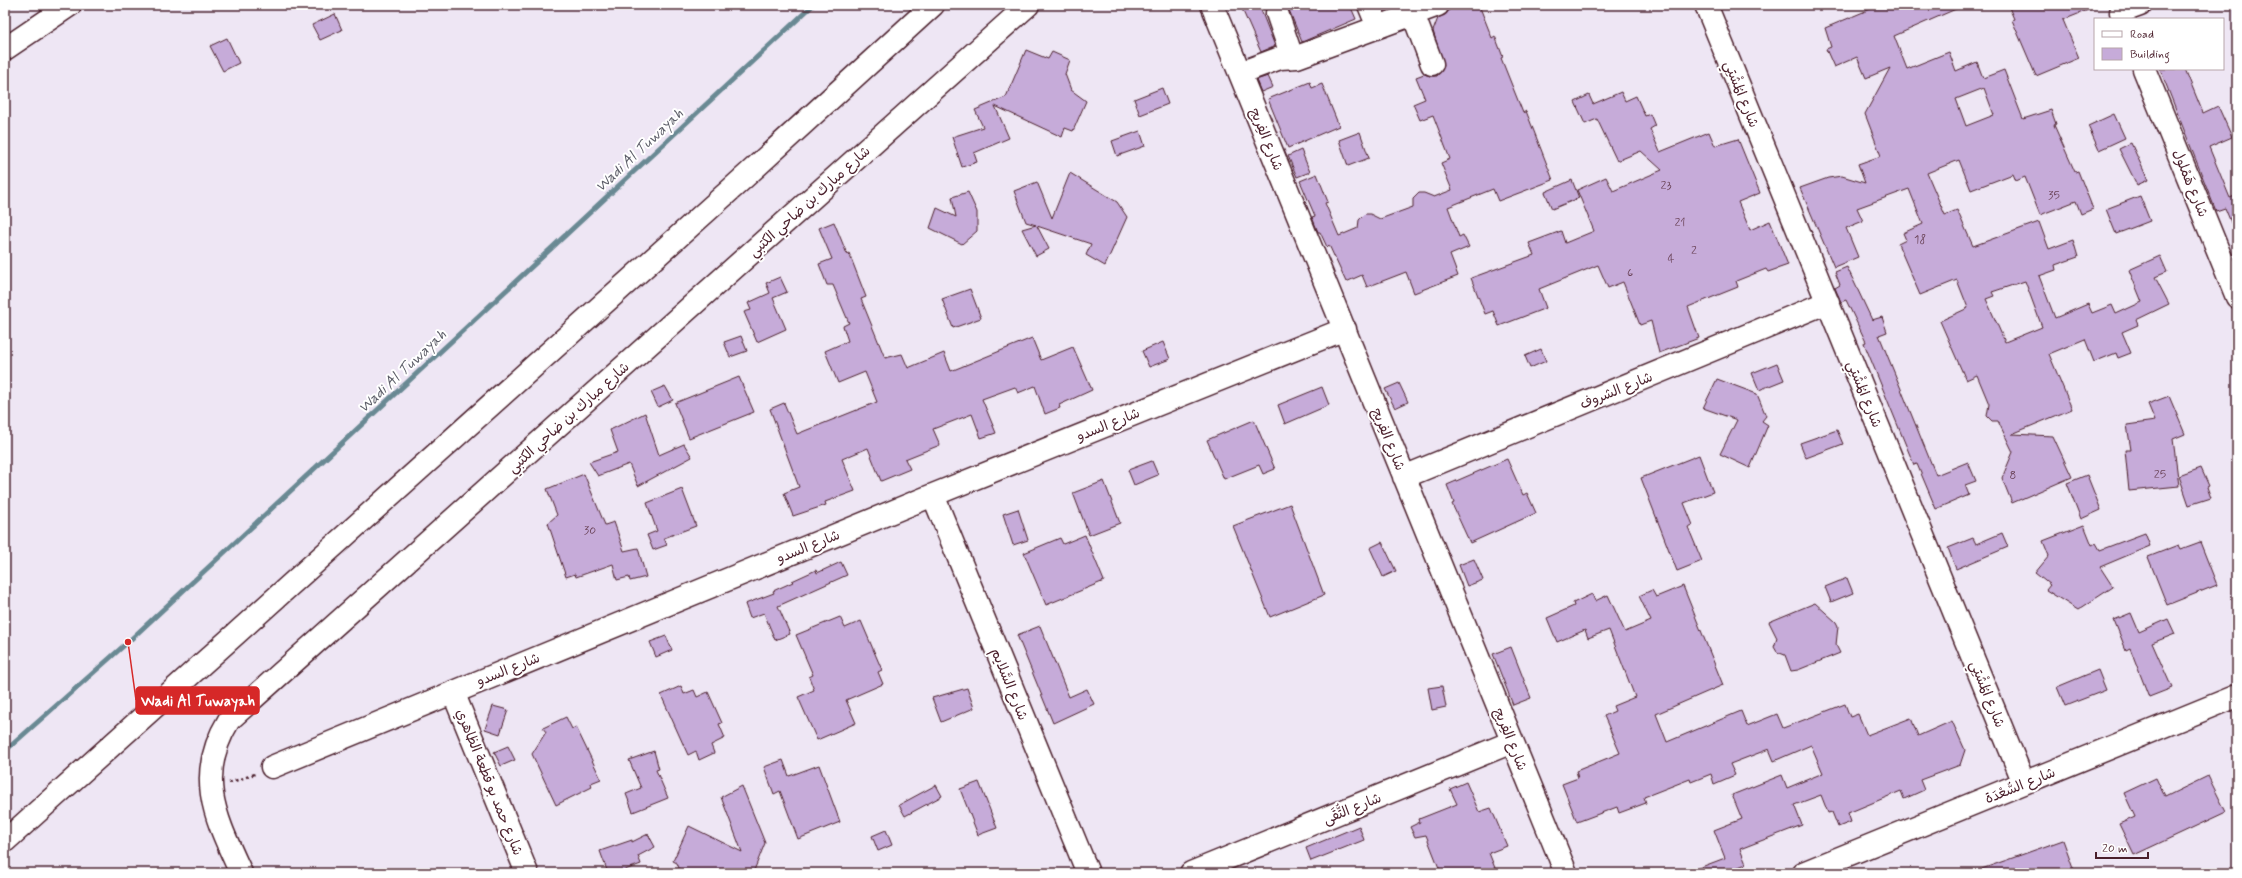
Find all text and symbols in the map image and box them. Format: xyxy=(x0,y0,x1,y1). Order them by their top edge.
legend xyxy=(2094,18,2224,70)
text: Road xyxy=(2130,27,2154,43)
text: Building xyxy=(2130,47,2170,64)
street label: شارع المُشْتِي xyxy=(1717,58,1763,132)
water label: Wadi Al Tuwayah xyxy=(591,104,688,197)
street label: شارع الفِريج xyxy=(1245,105,1287,173)
street label: شارع مبارك بن ضاحي الكتبي xyxy=(745,142,876,263)
street label: شارع هَمْلول xyxy=(2168,147,2212,220)
house number: 23 xyxy=(1661,178,1671,194)
house number: 35 xyxy=(2048,188,2060,204)
house number: 21 xyxy=(1674,215,1686,231)
house number: 18 xyxy=(1914,232,1926,248)
house number: 2 xyxy=(1691,243,1697,259)
house number: 4 xyxy=(1668,251,1675,267)
house number: 6 xyxy=(1627,265,1633,281)
water label: Wadi Al Tuwayah xyxy=(354,325,451,418)
street label: شارع مبارك بن ضاحي الكتبي xyxy=(504,358,635,479)
street label: شارع المُشْتِي xyxy=(1840,358,1886,432)
street label: شارع الشروف xyxy=(1577,368,1655,414)
street label: شارع السدو xyxy=(1073,404,1143,446)
street label: شارع الفِريج xyxy=(1367,405,1409,473)
house number: 25 xyxy=(2154,467,2166,483)
house number: 8 xyxy=(2010,468,2016,484)
house number: 30 xyxy=(584,523,596,539)
street label: شارع السدو xyxy=(773,526,843,568)
street label: شارع السَّلايم xyxy=(986,646,1032,723)
street label: شارع السدو xyxy=(473,649,543,691)
street label: شارع المُشْتِي xyxy=(1963,658,2009,732)
callout: Wadi Al Tuwayah xyxy=(136,687,259,714)
text: Wadi Al Tuwayah xyxy=(140,692,255,712)
street label: شارع الفِريج xyxy=(1489,705,1531,773)
street label: شارع حمد بو قطعة الظاهري xyxy=(451,706,527,859)
street label: شارع السُّعْدَة xyxy=(1982,764,2058,808)
street label: شارع التُّقَى xyxy=(1320,787,1384,829)
scale bar xyxy=(2096,834,2148,860)
text: 20 m xyxy=(2102,841,2128,857)

